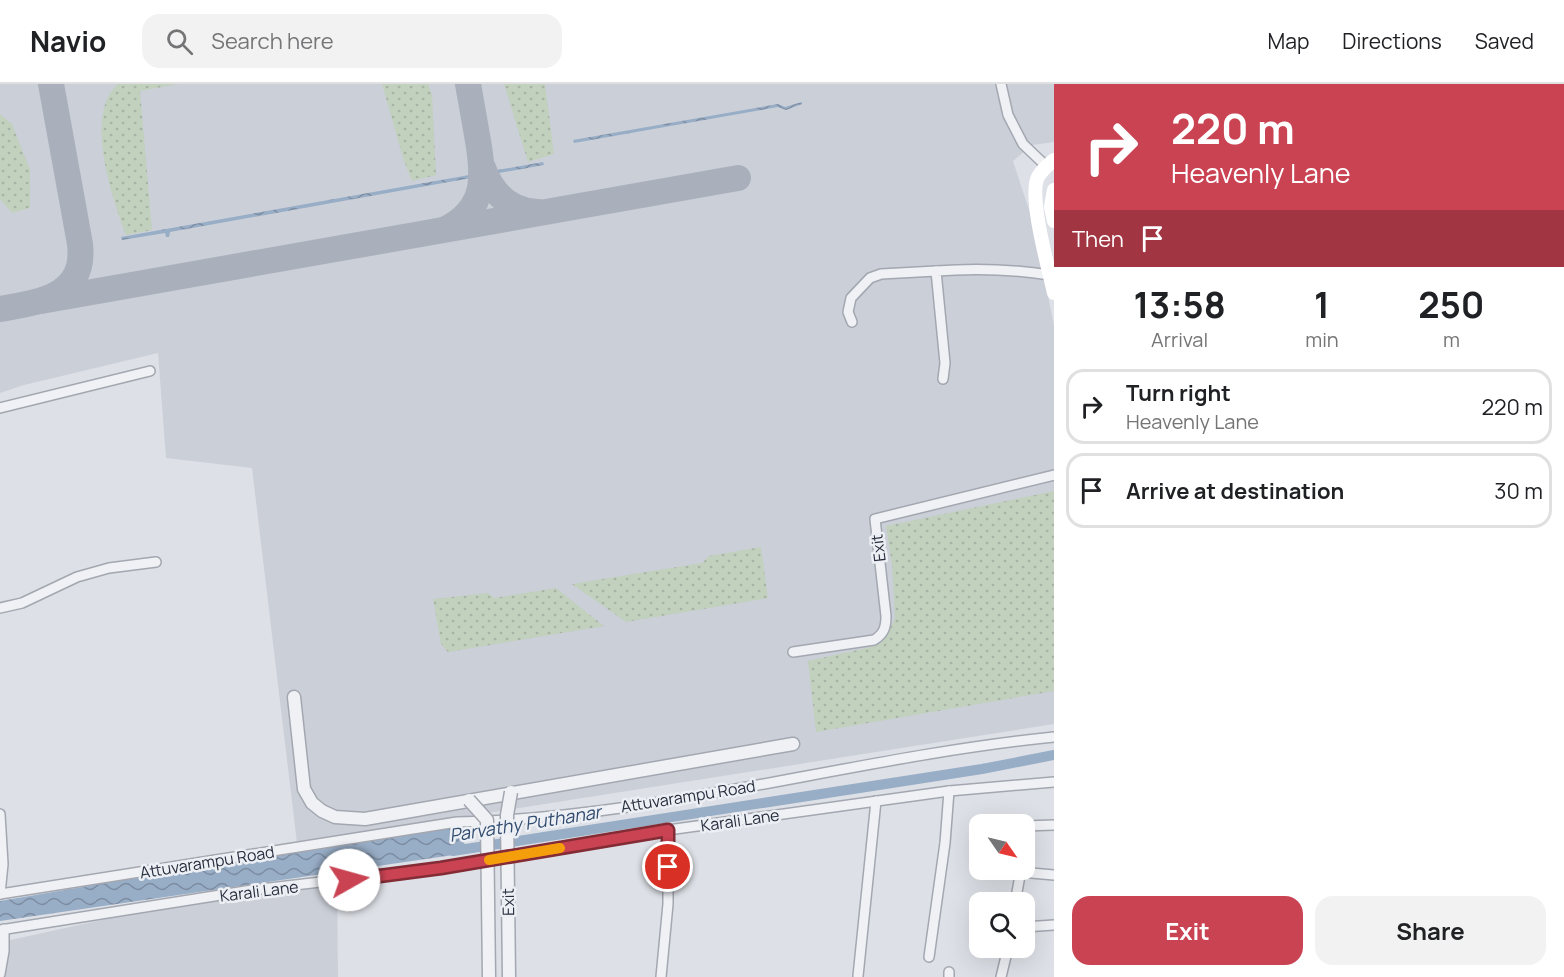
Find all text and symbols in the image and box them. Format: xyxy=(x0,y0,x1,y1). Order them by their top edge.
search box xyxy=(142,14,562,68)
text: Navio xyxy=(30,22,106,60)
icon: search xyxy=(163,25,196,58)
text: Search here xyxy=(211,26,334,56)
text: Map xyxy=(1268,27,1309,55)
text: Directions xyxy=(1342,27,1442,55)
text: Saved xyxy=(1475,27,1534,55)
text: 220 m xyxy=(1171,99,1295,157)
icon: right xyxy=(1072,108,1150,186)
text: Heavenly Lane xyxy=(1171,154,1351,191)
icon: arrive xyxy=(1136,222,1169,255)
text: Then xyxy=(1072,224,1124,254)
text: 13:58 xyxy=(1134,280,1226,329)
text: 1 xyxy=(1314,280,1330,329)
text: 250 xyxy=(1418,280,1484,329)
text: Arrival xyxy=(1151,326,1208,353)
text: min xyxy=(1305,326,1339,353)
text: m xyxy=(1443,326,1460,353)
text: Turn right xyxy=(1126,378,1231,408)
icon: right xyxy=(1075,390,1108,423)
text: 220 m xyxy=(1481,392,1543,422)
text: Heavenly Lane xyxy=(1126,408,1259,435)
icon: arrive xyxy=(1075,474,1108,507)
text: Arrive at destination xyxy=(1126,476,1344,506)
text: 30 m xyxy=(1494,476,1543,506)
street label: Exit xyxy=(865,533,891,563)
street label: Attuvarampu Road xyxy=(619,774,757,818)
water label: Parvathy Puthanar xyxy=(447,799,605,847)
street label: Karali Lane xyxy=(699,804,781,836)
north arrow xyxy=(969,814,1035,880)
map controls xyxy=(969,814,1035,958)
street label: Attuvarampu Road xyxy=(138,840,276,884)
pin xyxy=(642,841,693,892)
position arrow xyxy=(317,848,381,912)
icon: arrive xyxy=(651,850,684,883)
street label: Karali Lane xyxy=(218,875,300,907)
street label: Exit xyxy=(497,888,519,916)
button: search xyxy=(969,892,1035,958)
button: Exit xyxy=(1072,896,1303,965)
button: Share xyxy=(1315,896,1546,965)

